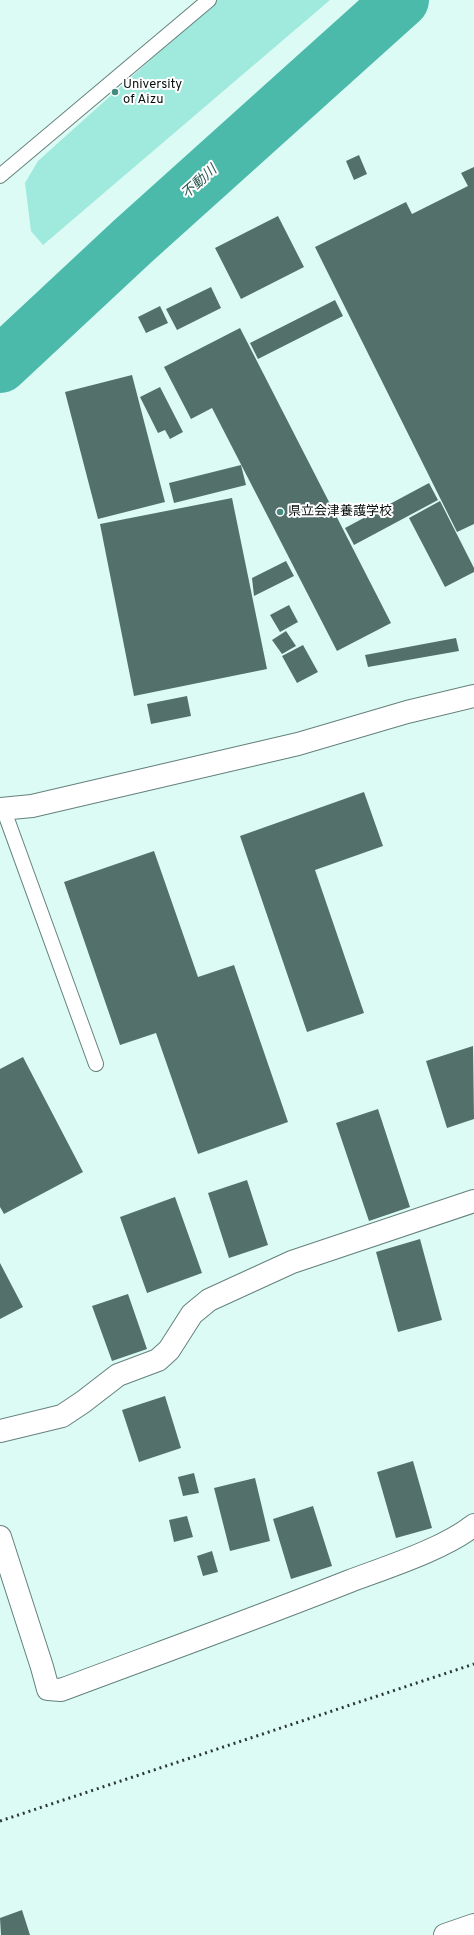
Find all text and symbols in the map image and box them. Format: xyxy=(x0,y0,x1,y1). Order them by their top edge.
place label: University of Aizu xyxy=(123,77,182,108)
marker: University of Aizu xyxy=(110,87,120,97)
water label: 不動川 xyxy=(179,163,221,203)
place label: 県立会津養護学校 xyxy=(288,504,392,520)
marker: 県立会津養護学校 xyxy=(275,507,285,517)

